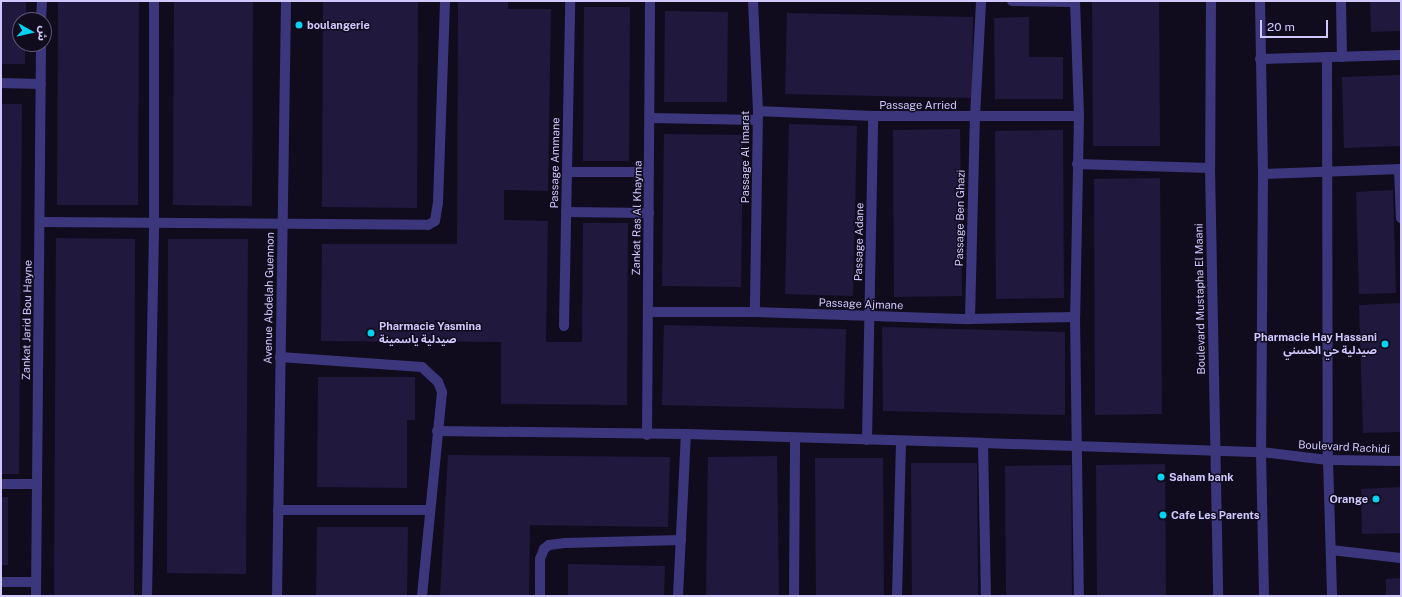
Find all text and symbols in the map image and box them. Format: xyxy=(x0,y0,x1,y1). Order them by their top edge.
north arrow xyxy=(12,12,52,52)
scale bar xyxy=(1262,12,1330,38)
place label: boulangerie xyxy=(307,18,370,32)
marker: boulangerie xyxy=(294,20,304,30)
text: 20 m xyxy=(1267,20,1295,34)
text: ش xyxy=(36,25,50,42)
street label: Passage Arried xyxy=(879,98,957,112)
street label: Passage Al Imarat xyxy=(738,111,752,203)
street label: Passage Ammane xyxy=(548,117,562,209)
street label: Zankat Ras Al Khayma xyxy=(629,160,645,276)
street label: Passage Ben Ghazi xyxy=(953,169,967,267)
street label: Passage Adane xyxy=(852,203,866,281)
street label: Boulevard Mustapha El Maani xyxy=(1192,223,1208,375)
street label: Avenue Abdelah Guennon xyxy=(261,232,277,364)
street label: Zankat Jarid Bou Hayne xyxy=(19,260,35,380)
street label: Passage Ajmane xyxy=(818,296,904,312)
place label: Pharmacie Yasmina صيدلية ياسمينة xyxy=(379,320,481,346)
marker: Pharmacie Yasmina صيدلية ياسمينة xyxy=(366,328,376,338)
place label: Pharmacie Hay Hassani صيدلية حي الحسني xyxy=(1254,331,1377,357)
marker: Pharmacie Hay Hassani صيدلية حي الحسني xyxy=(1380,339,1390,349)
street label: Boulevard Rachidi xyxy=(1298,438,1390,456)
place label: Saham bank xyxy=(1169,470,1234,484)
marker: Saham bank xyxy=(1156,472,1166,482)
place label: Orange xyxy=(1330,492,1368,506)
marker: Orange xyxy=(1371,494,1381,504)
place label: Cafe Les Parents xyxy=(1171,508,1260,522)
marker: Cafe Les Parents xyxy=(1158,510,1168,520)

